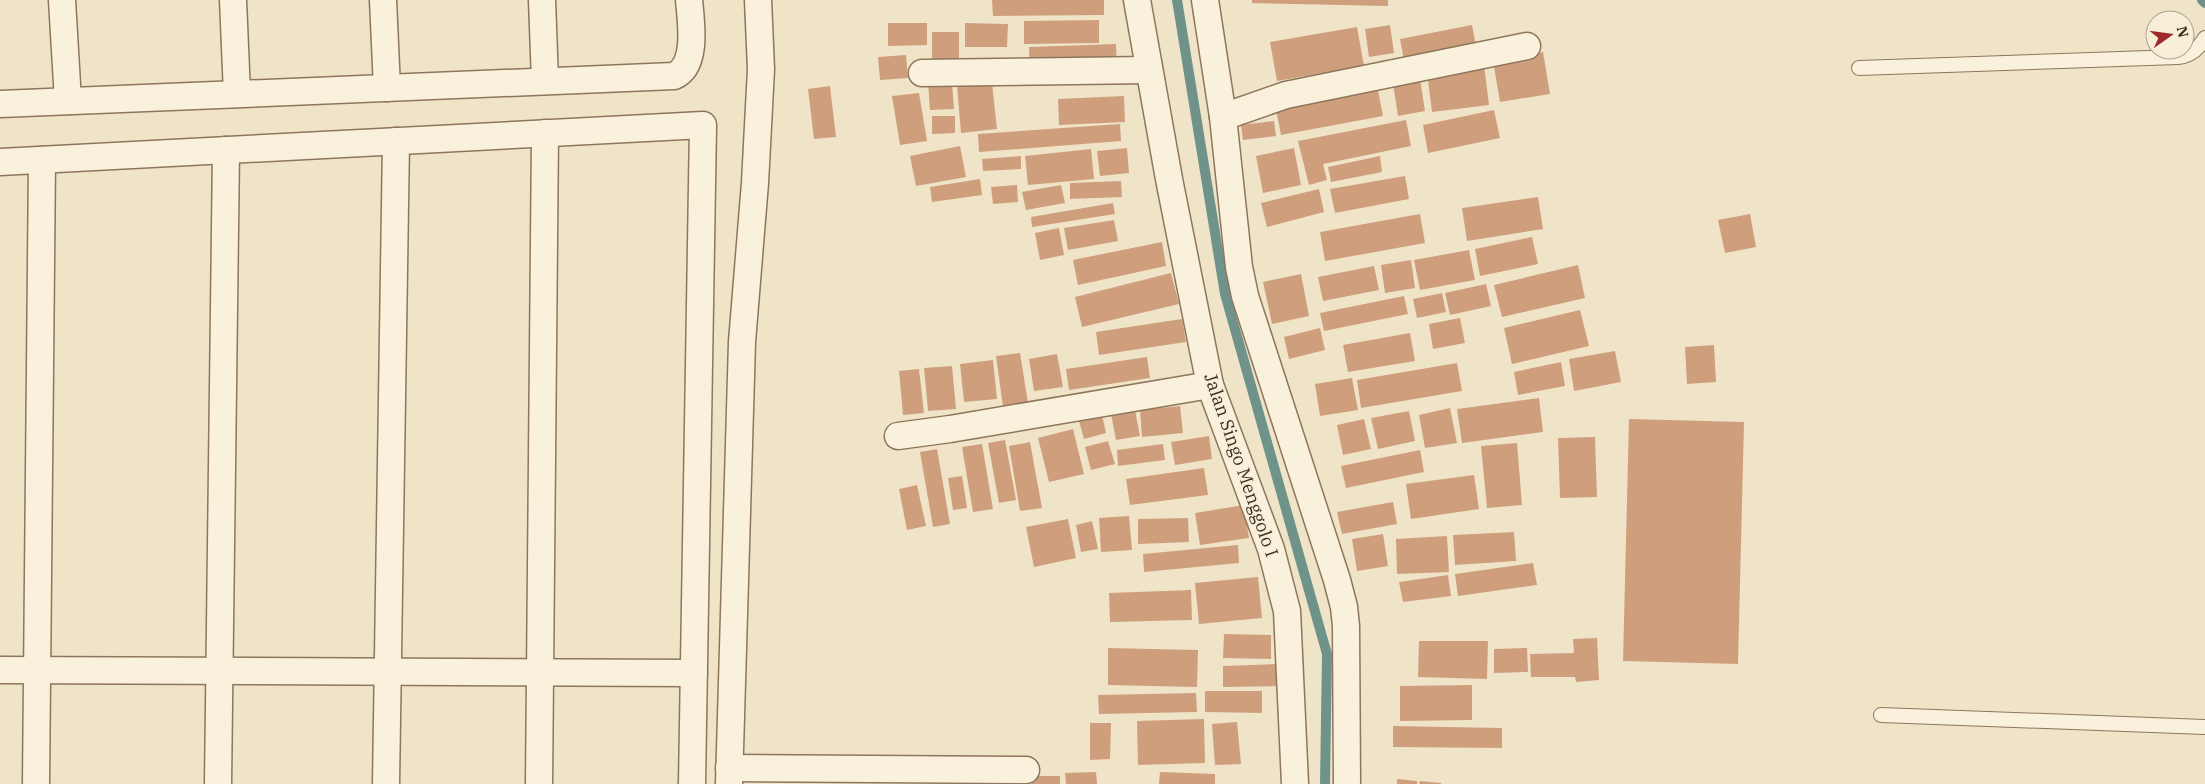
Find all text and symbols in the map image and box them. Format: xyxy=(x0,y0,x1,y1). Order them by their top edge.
north arrow xyxy=(2145,10,2195,60)
text: N xyxy=(2173,24,2193,39)
street label: Jalan Singo Menggolo I xyxy=(1199,370,1284,560)

